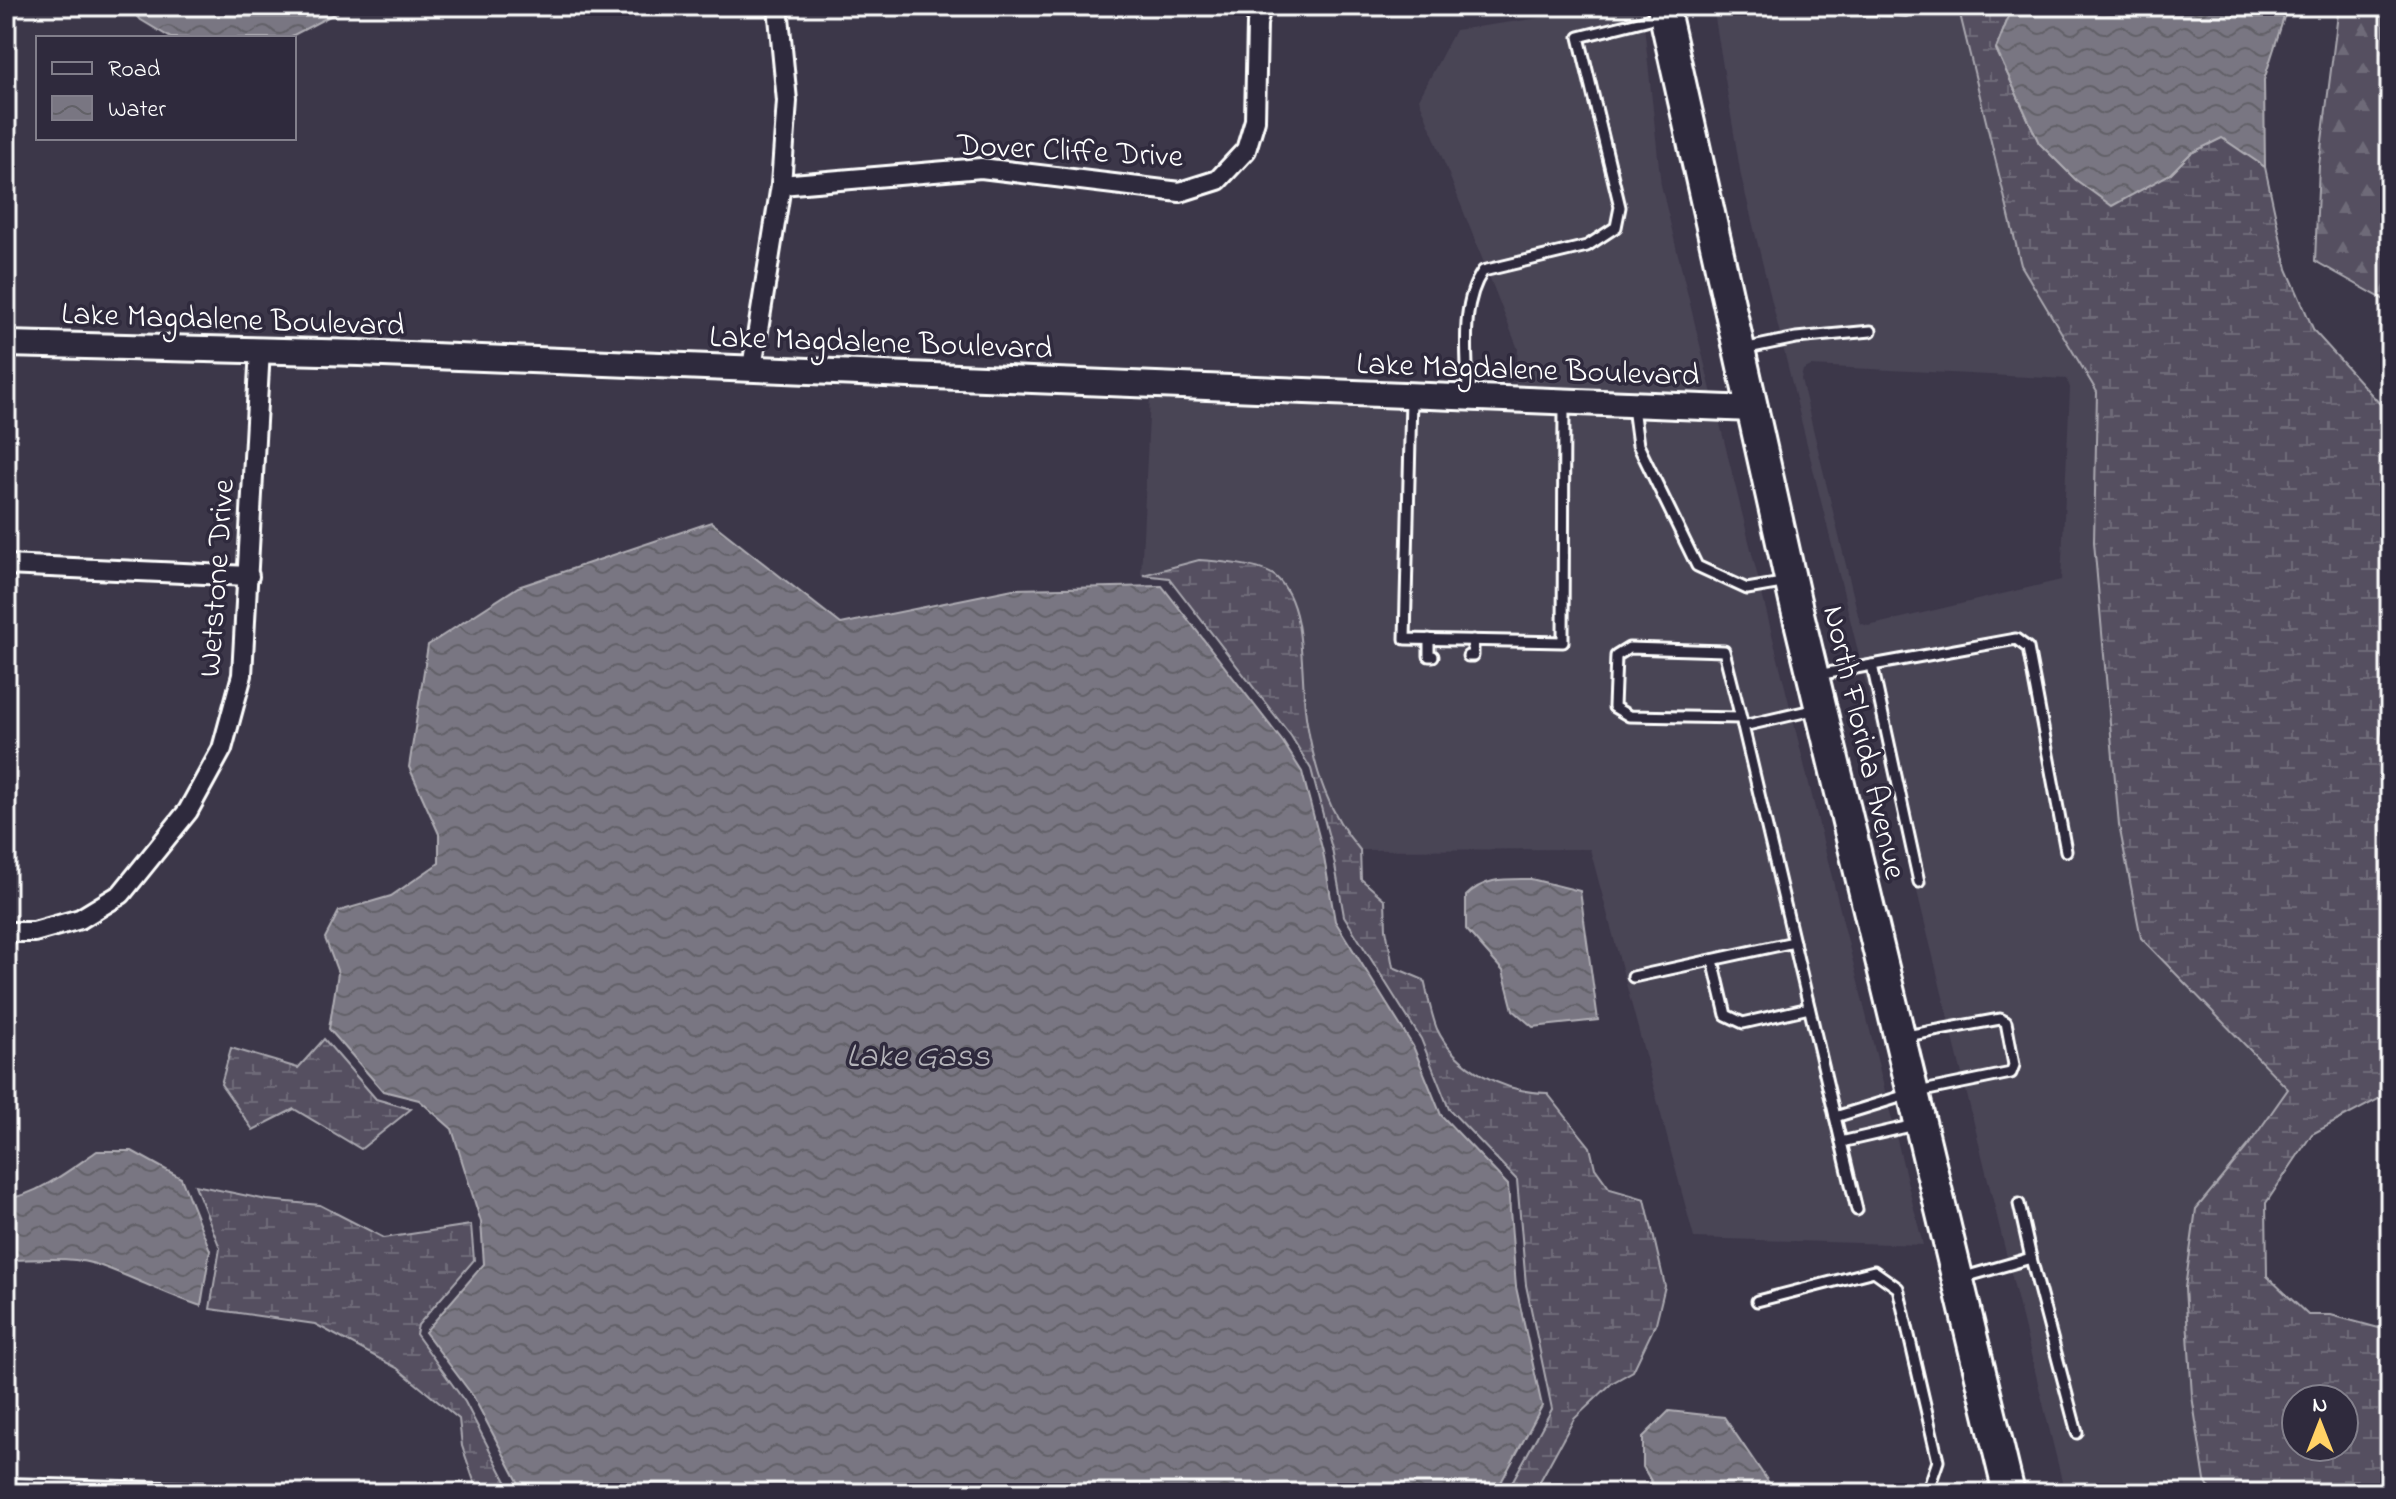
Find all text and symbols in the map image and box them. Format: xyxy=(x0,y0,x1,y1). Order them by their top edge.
legend xyxy=(36,36,296,140)
text: Road xyxy=(108,53,161,88)
text: Water xyxy=(108,93,166,128)
street label: Dover Cliffe Drive xyxy=(954,123,1185,182)
street label: Lake Magdalene Boulevard xyxy=(61,292,405,351)
street label: Lake Magdalene Boulevard xyxy=(709,315,1053,374)
street label: Lake Magdalene Boulevard xyxy=(1356,342,1700,401)
street label: Wetstone Drive xyxy=(188,477,249,679)
street label: North Florida Avenue xyxy=(1808,601,1917,885)
water label: Lake Gass xyxy=(846,1033,991,1083)
north arrow xyxy=(2280,1383,2360,1463)
text: N xyxy=(2313,1390,2327,1422)

